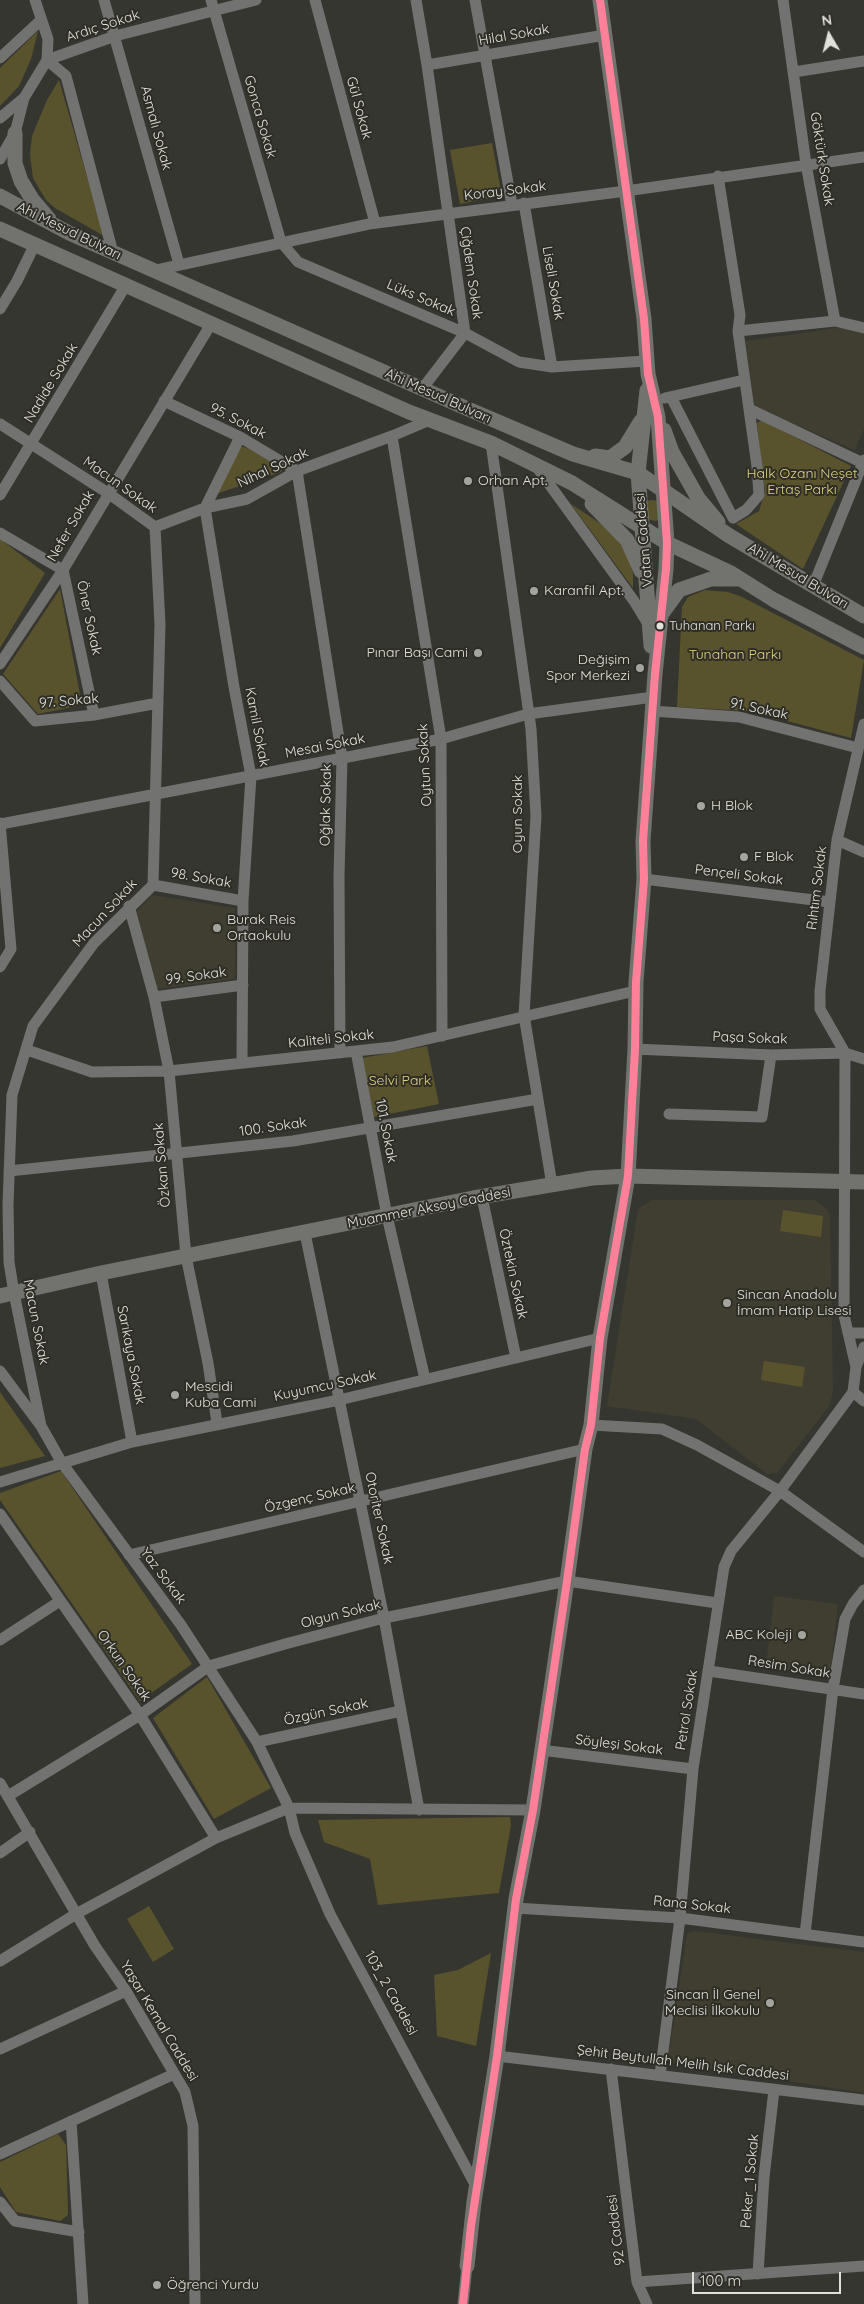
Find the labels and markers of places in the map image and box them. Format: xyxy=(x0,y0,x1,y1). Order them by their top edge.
place label: Orhan Apt. xyxy=(478,473,547,489)
marker: Orhan Apt. xyxy=(462,475,474,487)
place label: Karanfil Apt. xyxy=(544,583,624,599)
marker: Karanfil Apt. xyxy=(528,585,540,597)
place label: Tuhanan Parkı xyxy=(669,618,755,634)
marker: Tuhanan Parkı xyxy=(655,621,665,631)
place label: Pınar Başı Cami xyxy=(367,645,468,661)
marker: Pınar Başı Cami xyxy=(472,647,484,659)
place label: Değişim Spor Merkezi xyxy=(546,652,630,684)
marker: Değişim Spor Merkezi xyxy=(634,662,646,674)
place label: H Blok xyxy=(711,798,753,814)
marker: H Blok xyxy=(695,800,707,812)
place label: F Blok xyxy=(754,849,794,865)
marker: F Blok xyxy=(738,851,750,863)
place label: Burak Reis Ortaokulu xyxy=(227,912,296,944)
marker: Burak Reis Ortaokulu xyxy=(211,922,223,934)
place label: Sincan Anadolu İmam Hatip Lisesi xyxy=(737,1287,851,1320)
marker: Sincan Anadolu İmam Hatip Lisesi xyxy=(721,1297,733,1309)
place label: Mescidi Kuba Cami xyxy=(185,1379,256,1411)
marker: Mescidi Kuba Cami xyxy=(169,1389,181,1401)
place label: ABC Koleji xyxy=(725,1627,792,1643)
marker: ABC Koleji xyxy=(796,1629,808,1641)
place label: Sincan İl Genel Meclisi İlkokulu xyxy=(665,1987,760,2020)
marker: Sincan İl Genel Meclisi İlkokulu xyxy=(764,1997,776,2009)
place label: Öğrenci Yurdu xyxy=(167,2277,259,2293)
marker: Öğrenci Yurdu xyxy=(151,2279,163,2291)

